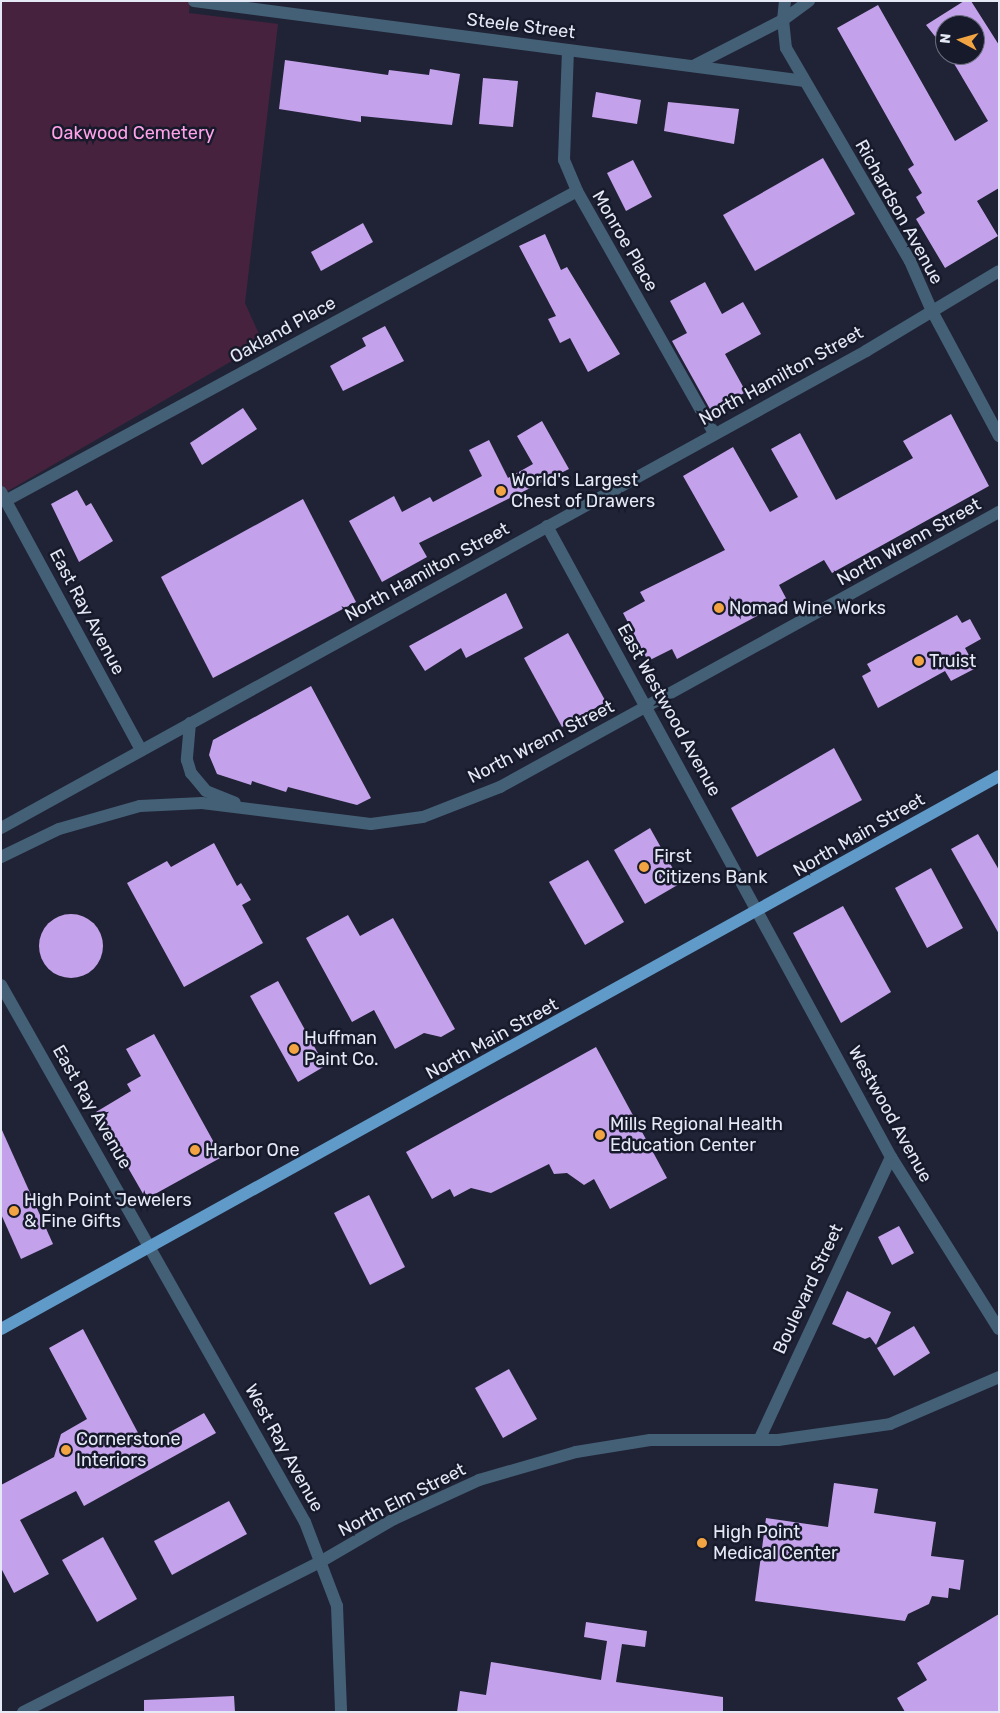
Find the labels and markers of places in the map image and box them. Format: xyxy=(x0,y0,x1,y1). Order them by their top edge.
place label: World's Largest Chest of Drawers xyxy=(511,470,655,512)
marker: World's Largest Chest of Drawers xyxy=(495,485,507,497)
place label: Nomad Wine Works xyxy=(729,597,887,619)
marker: Nomad Wine Works xyxy=(713,602,725,614)
place label: Truist xyxy=(929,650,976,672)
marker: Truist xyxy=(913,655,925,667)
place label: First Citizens Bank xyxy=(654,846,768,889)
marker: First Citizens Bank xyxy=(638,861,650,873)
place label: Huffman Paint Co. xyxy=(304,1028,379,1070)
marker: Huffman Paint Co. xyxy=(288,1043,300,1055)
place label: Mills Regional Health Education Center xyxy=(610,1114,783,1156)
marker: Mills Regional Health Education Center xyxy=(594,1129,606,1141)
place label: Harbor One xyxy=(205,1139,300,1161)
marker: Harbor One xyxy=(189,1144,201,1156)
place label: High Point Jewelers & Fine Gifts xyxy=(24,1190,192,1232)
marker: High Point Jewelers & Fine Gifts xyxy=(8,1205,20,1217)
place label: Cornerstone Interiors xyxy=(76,1429,181,1472)
marker: Cornerstone Interiors xyxy=(60,1444,72,1456)
place label: High Point Medical Center xyxy=(713,1522,838,1565)
marker: High Point Medical Center xyxy=(695,1536,709,1550)

